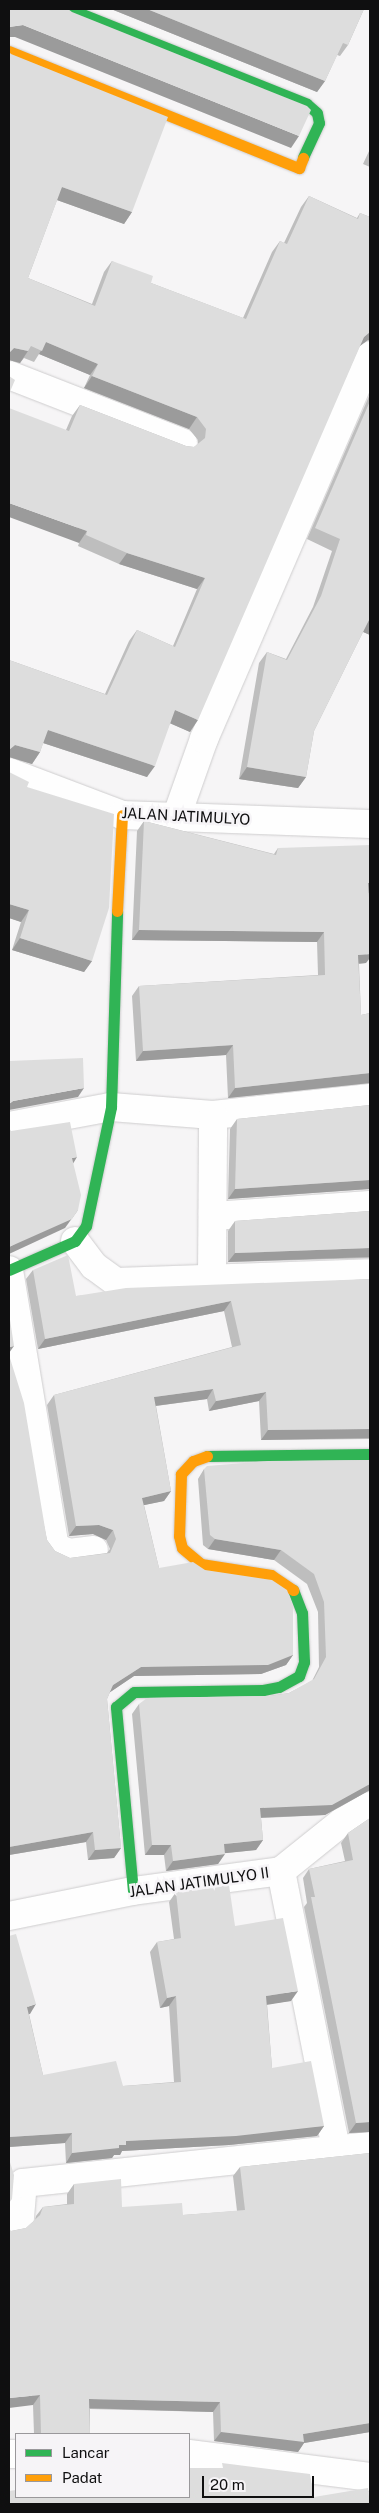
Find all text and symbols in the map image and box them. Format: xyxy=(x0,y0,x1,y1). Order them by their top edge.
street label: JALAN JATIMULYO xyxy=(121,804,251,828)
street label: JALAN JATIMULYO II xyxy=(128,1863,270,1901)
legend xyxy=(15,2433,190,2498)
text: Lancar xyxy=(62,2444,110,2461)
scale bar xyxy=(204,2466,316,2498)
text: Padat xyxy=(62,2469,102,2486)
text: 20 m xyxy=(210,2476,245,2493)

